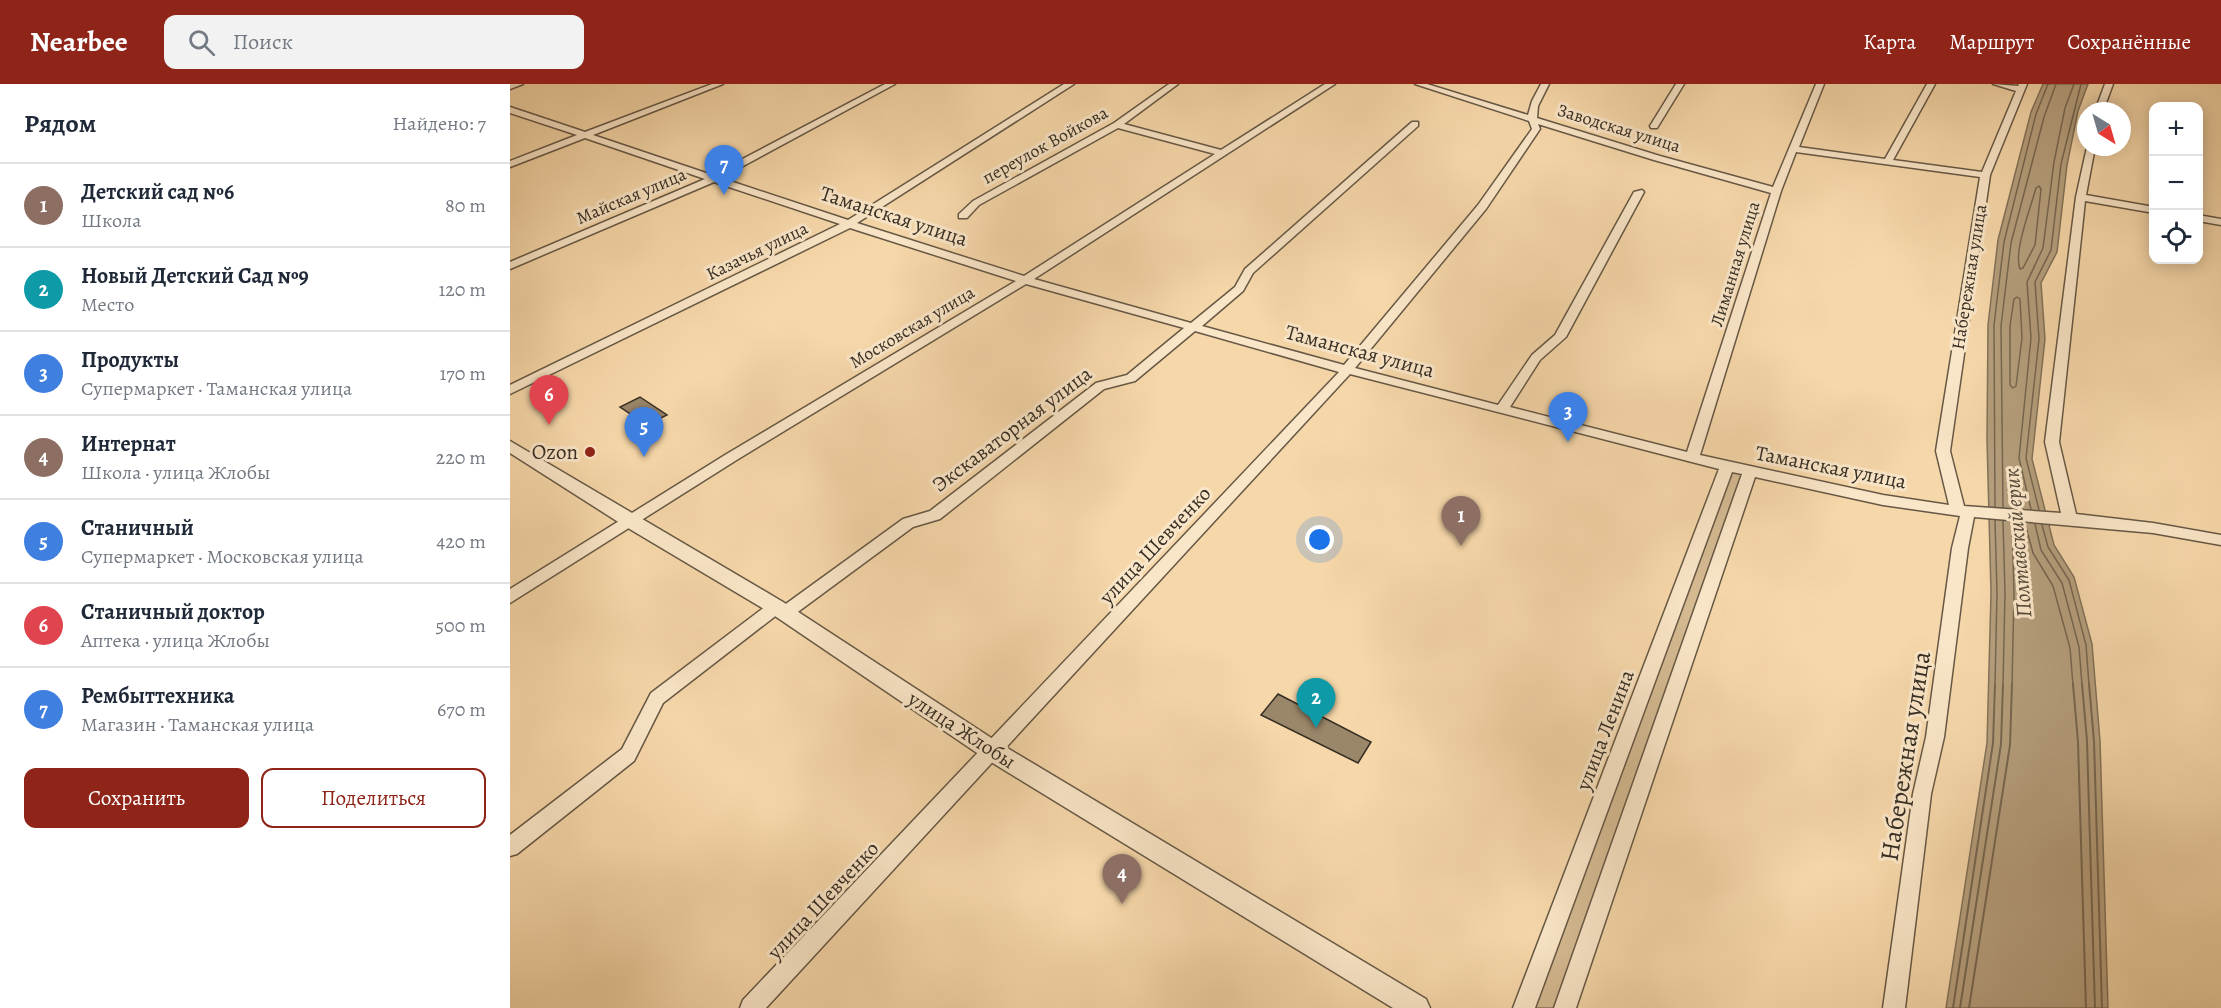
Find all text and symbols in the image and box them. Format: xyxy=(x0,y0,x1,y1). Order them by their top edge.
search box xyxy=(164,15,584,69)
text: Nearbee xyxy=(30,23,128,61)
icon: search xyxy=(185,26,218,59)
text: Поиск xyxy=(233,27,293,57)
text: Карта xyxy=(1863,28,1916,56)
text: Маршрут xyxy=(1949,28,2034,56)
text: Сохранённые xyxy=(2067,28,2191,56)
street label: Заводская улица xyxy=(1554,98,1684,158)
street label: переулок Войкова xyxy=(978,100,1113,190)
north arrow xyxy=(2077,102,2131,156)
map controls xyxy=(2149,102,2203,264)
button: + xyxy=(2149,102,2203,156)
text: Рядом xyxy=(24,106,96,141)
text: Найдено: 7 xyxy=(393,110,486,137)
pin: 7 xyxy=(704,146,744,195)
button: − xyxy=(2149,156,2203,210)
street label: Майская улица xyxy=(572,162,690,230)
text: Детский сад №6 xyxy=(81,177,234,207)
street label: Таманская улица xyxy=(817,179,971,253)
text: 1 xyxy=(40,192,47,219)
text: 80 m xyxy=(445,192,486,219)
street label: Лиманная улица xyxy=(1705,198,1766,330)
street label: Набережная улица xyxy=(1946,202,1992,351)
text: Школа xyxy=(81,207,141,234)
button: locate xyxy=(2149,210,2203,264)
street label: Казачья улица xyxy=(702,216,812,286)
text: Новый Детский Сад №9 xyxy=(81,261,309,291)
text: 2 xyxy=(39,276,48,303)
text: 120 m xyxy=(438,276,486,303)
street label: Московская улица xyxy=(845,280,980,374)
text: Место xyxy=(81,291,134,318)
street label: Таманская улица xyxy=(1282,318,1438,384)
text: Продукты xyxy=(81,345,179,375)
text: 3 xyxy=(39,360,48,387)
text: 170 m xyxy=(440,360,486,387)
street label: Экскаваторная улица xyxy=(926,360,1098,498)
text: Супермаркет · Таманская улица xyxy=(81,375,352,402)
pin: 6 xyxy=(530,376,568,425)
pin: 3 xyxy=(1548,392,1588,442)
pin: 5 xyxy=(624,408,664,457)
text: Интернат xyxy=(81,429,176,459)
place label: Ozon xyxy=(532,438,578,466)
street label: Таманская улица xyxy=(1753,439,1909,495)
text: 4 xyxy=(39,444,48,471)
text: 220 m xyxy=(436,444,486,471)
marker: Ozon xyxy=(583,445,597,459)
text: Школа · улица Жлобы xyxy=(81,459,270,486)
water label: Полтавский ерик xyxy=(1997,467,2039,619)
street label: улица Шевченко xyxy=(1092,480,1217,611)
pin: 1 xyxy=(1442,496,1480,546)
text: Станичный xyxy=(81,513,194,543)
your location xyxy=(1305,525,1334,554)
text: 5 xyxy=(39,528,48,555)
text: 420 m xyxy=(436,528,486,555)
text: Супермаркет · Московская улица xyxy=(81,543,364,570)
text: Станичный доктор xyxy=(81,597,265,627)
text: 6 xyxy=(39,612,48,639)
text: 500 m xyxy=(435,612,486,639)
text: Аптека · улица Жлобы xyxy=(81,627,270,654)
street label: Набережная улица xyxy=(1872,648,1939,864)
street label: улица Ленина xyxy=(1569,665,1641,795)
pin: 2 xyxy=(1296,678,1336,728)
text: Рембыттехника xyxy=(81,681,235,711)
street label: улица Жлобы xyxy=(902,684,1021,775)
text: 7 xyxy=(39,696,48,723)
text: 670 m xyxy=(437,696,486,723)
text: Магазин · Таманская улица xyxy=(81,711,314,738)
button: Сохранить xyxy=(24,768,249,828)
button: Поделиться xyxy=(261,768,486,828)
street label: улица Шевченко xyxy=(760,835,885,966)
pin: 4 xyxy=(1102,854,1142,904)

